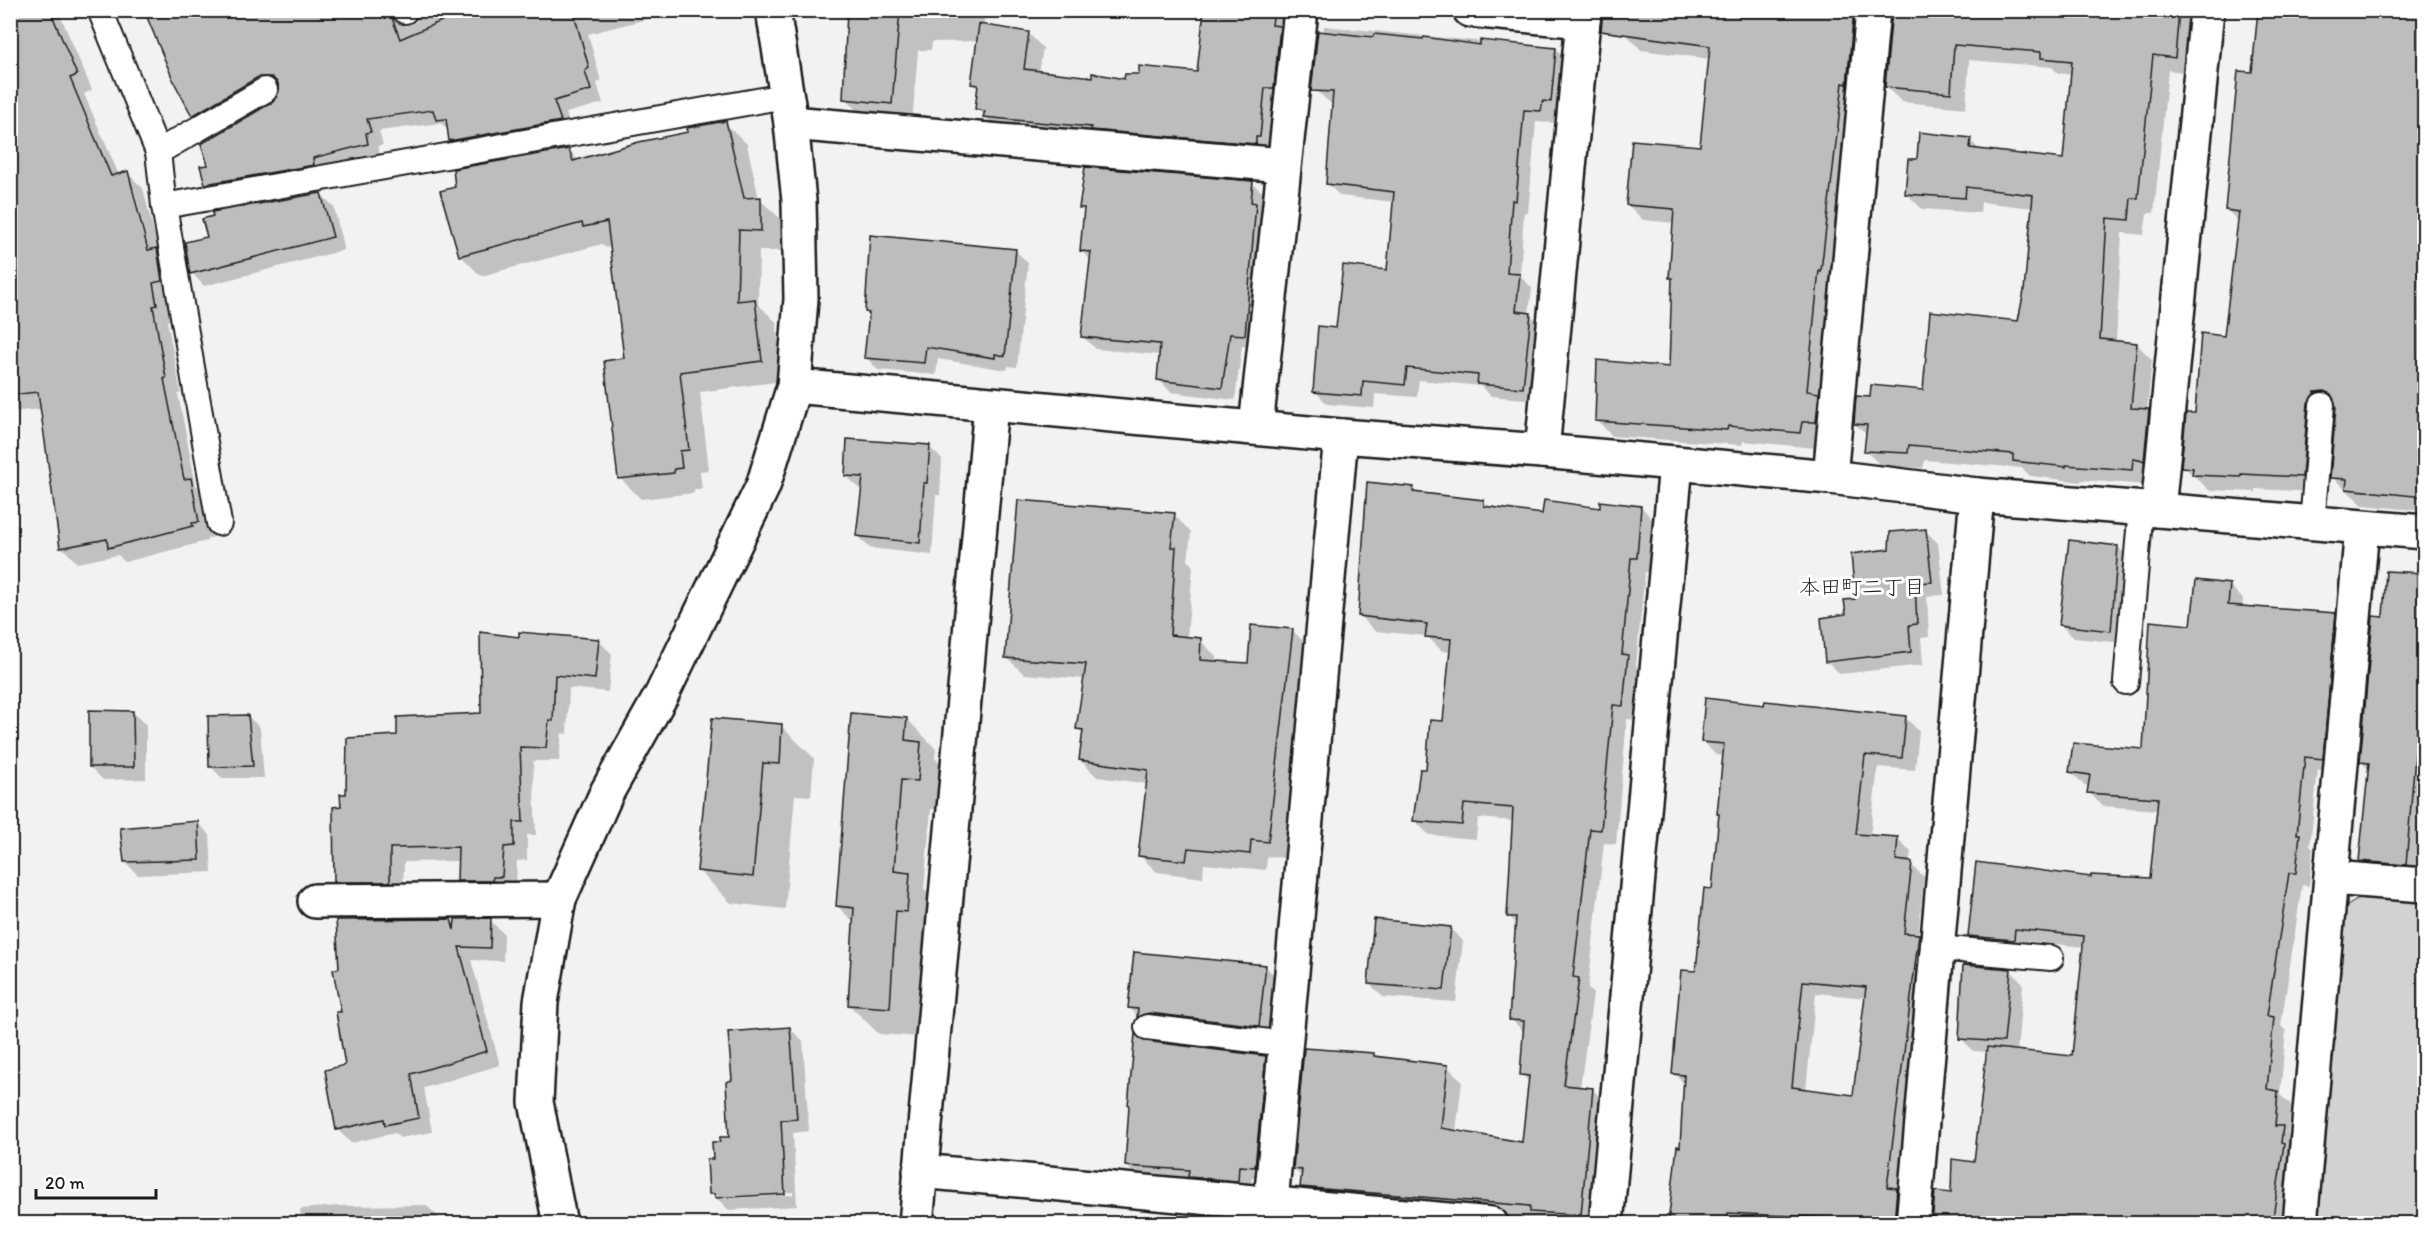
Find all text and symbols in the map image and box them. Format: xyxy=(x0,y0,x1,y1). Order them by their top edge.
district label: 本田町二丁目 xyxy=(1799,574,1925,599)
scale bar xyxy=(36,1162,156,1200)
text: 20 m xyxy=(45,1172,85,1194)

